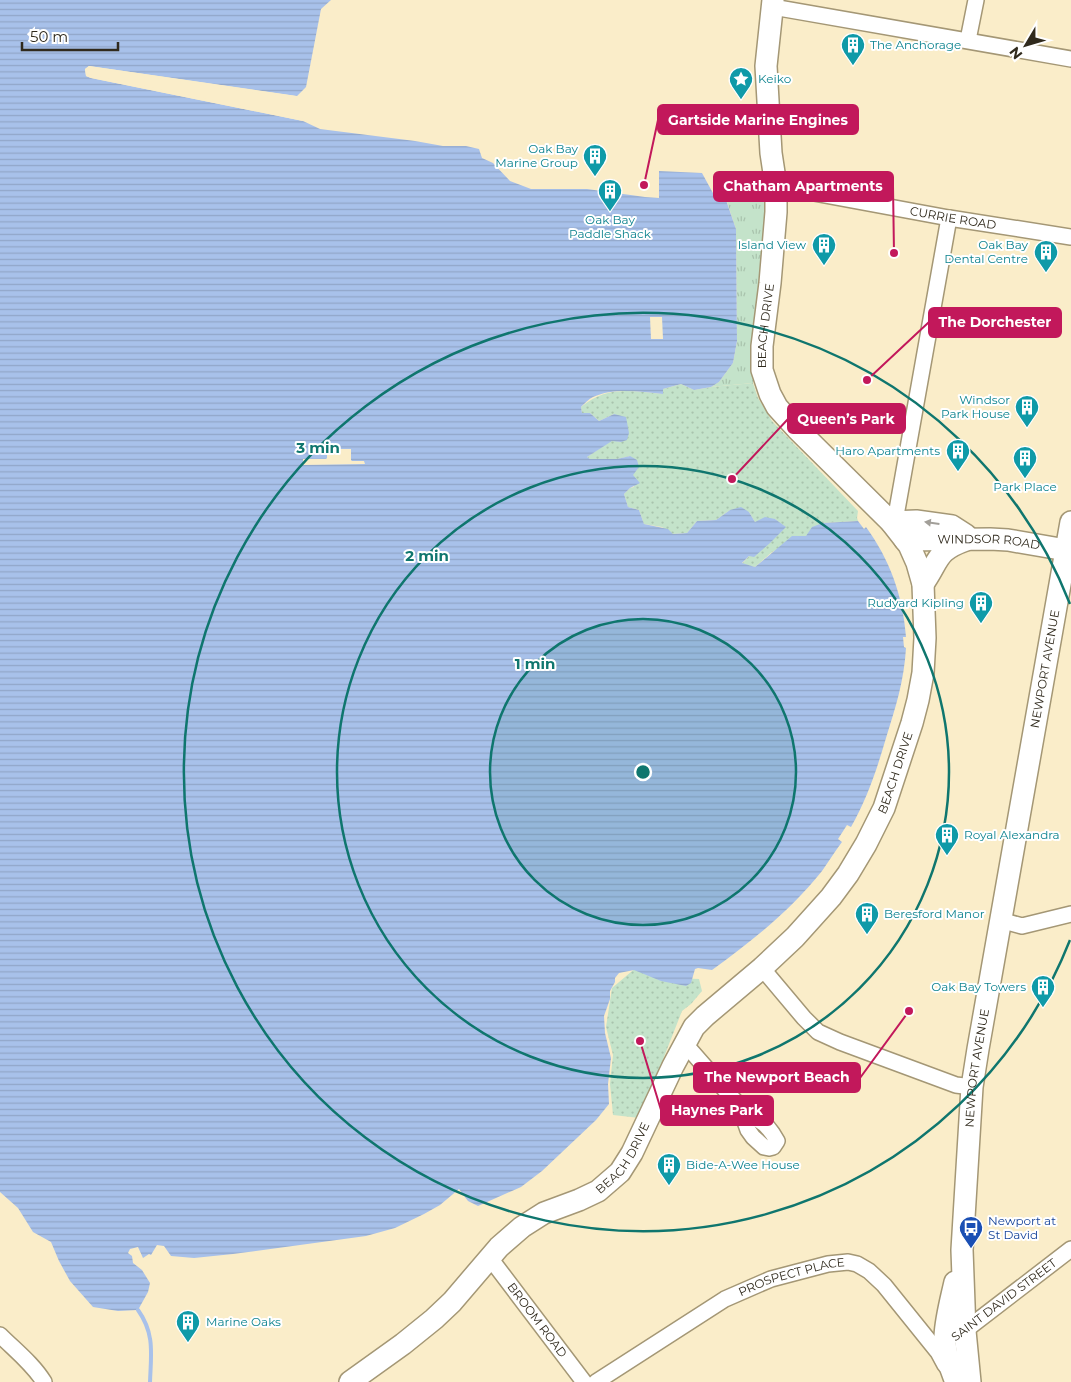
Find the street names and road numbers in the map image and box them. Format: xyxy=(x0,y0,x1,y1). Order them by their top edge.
street label: CURRIE ROAD xyxy=(909,203,998,232)
street label: BEACH DRIVE xyxy=(754,282,777,368)
street label: WINDSOR ROAD xyxy=(937,531,1041,552)
street label: NEWPORT AVENUE xyxy=(1027,609,1062,729)
street label: BEACH DRIVE xyxy=(874,730,916,816)
street label: NEWPORT AVENUE xyxy=(962,1007,992,1128)
street label: BEACH DRIVE xyxy=(592,1120,652,1197)
street label: PROSPECT PLACE xyxy=(736,1254,845,1299)
street label: SAINT DAVID STREET xyxy=(948,1255,1059,1344)
street label: BROOM ROAD xyxy=(504,1280,571,1360)

